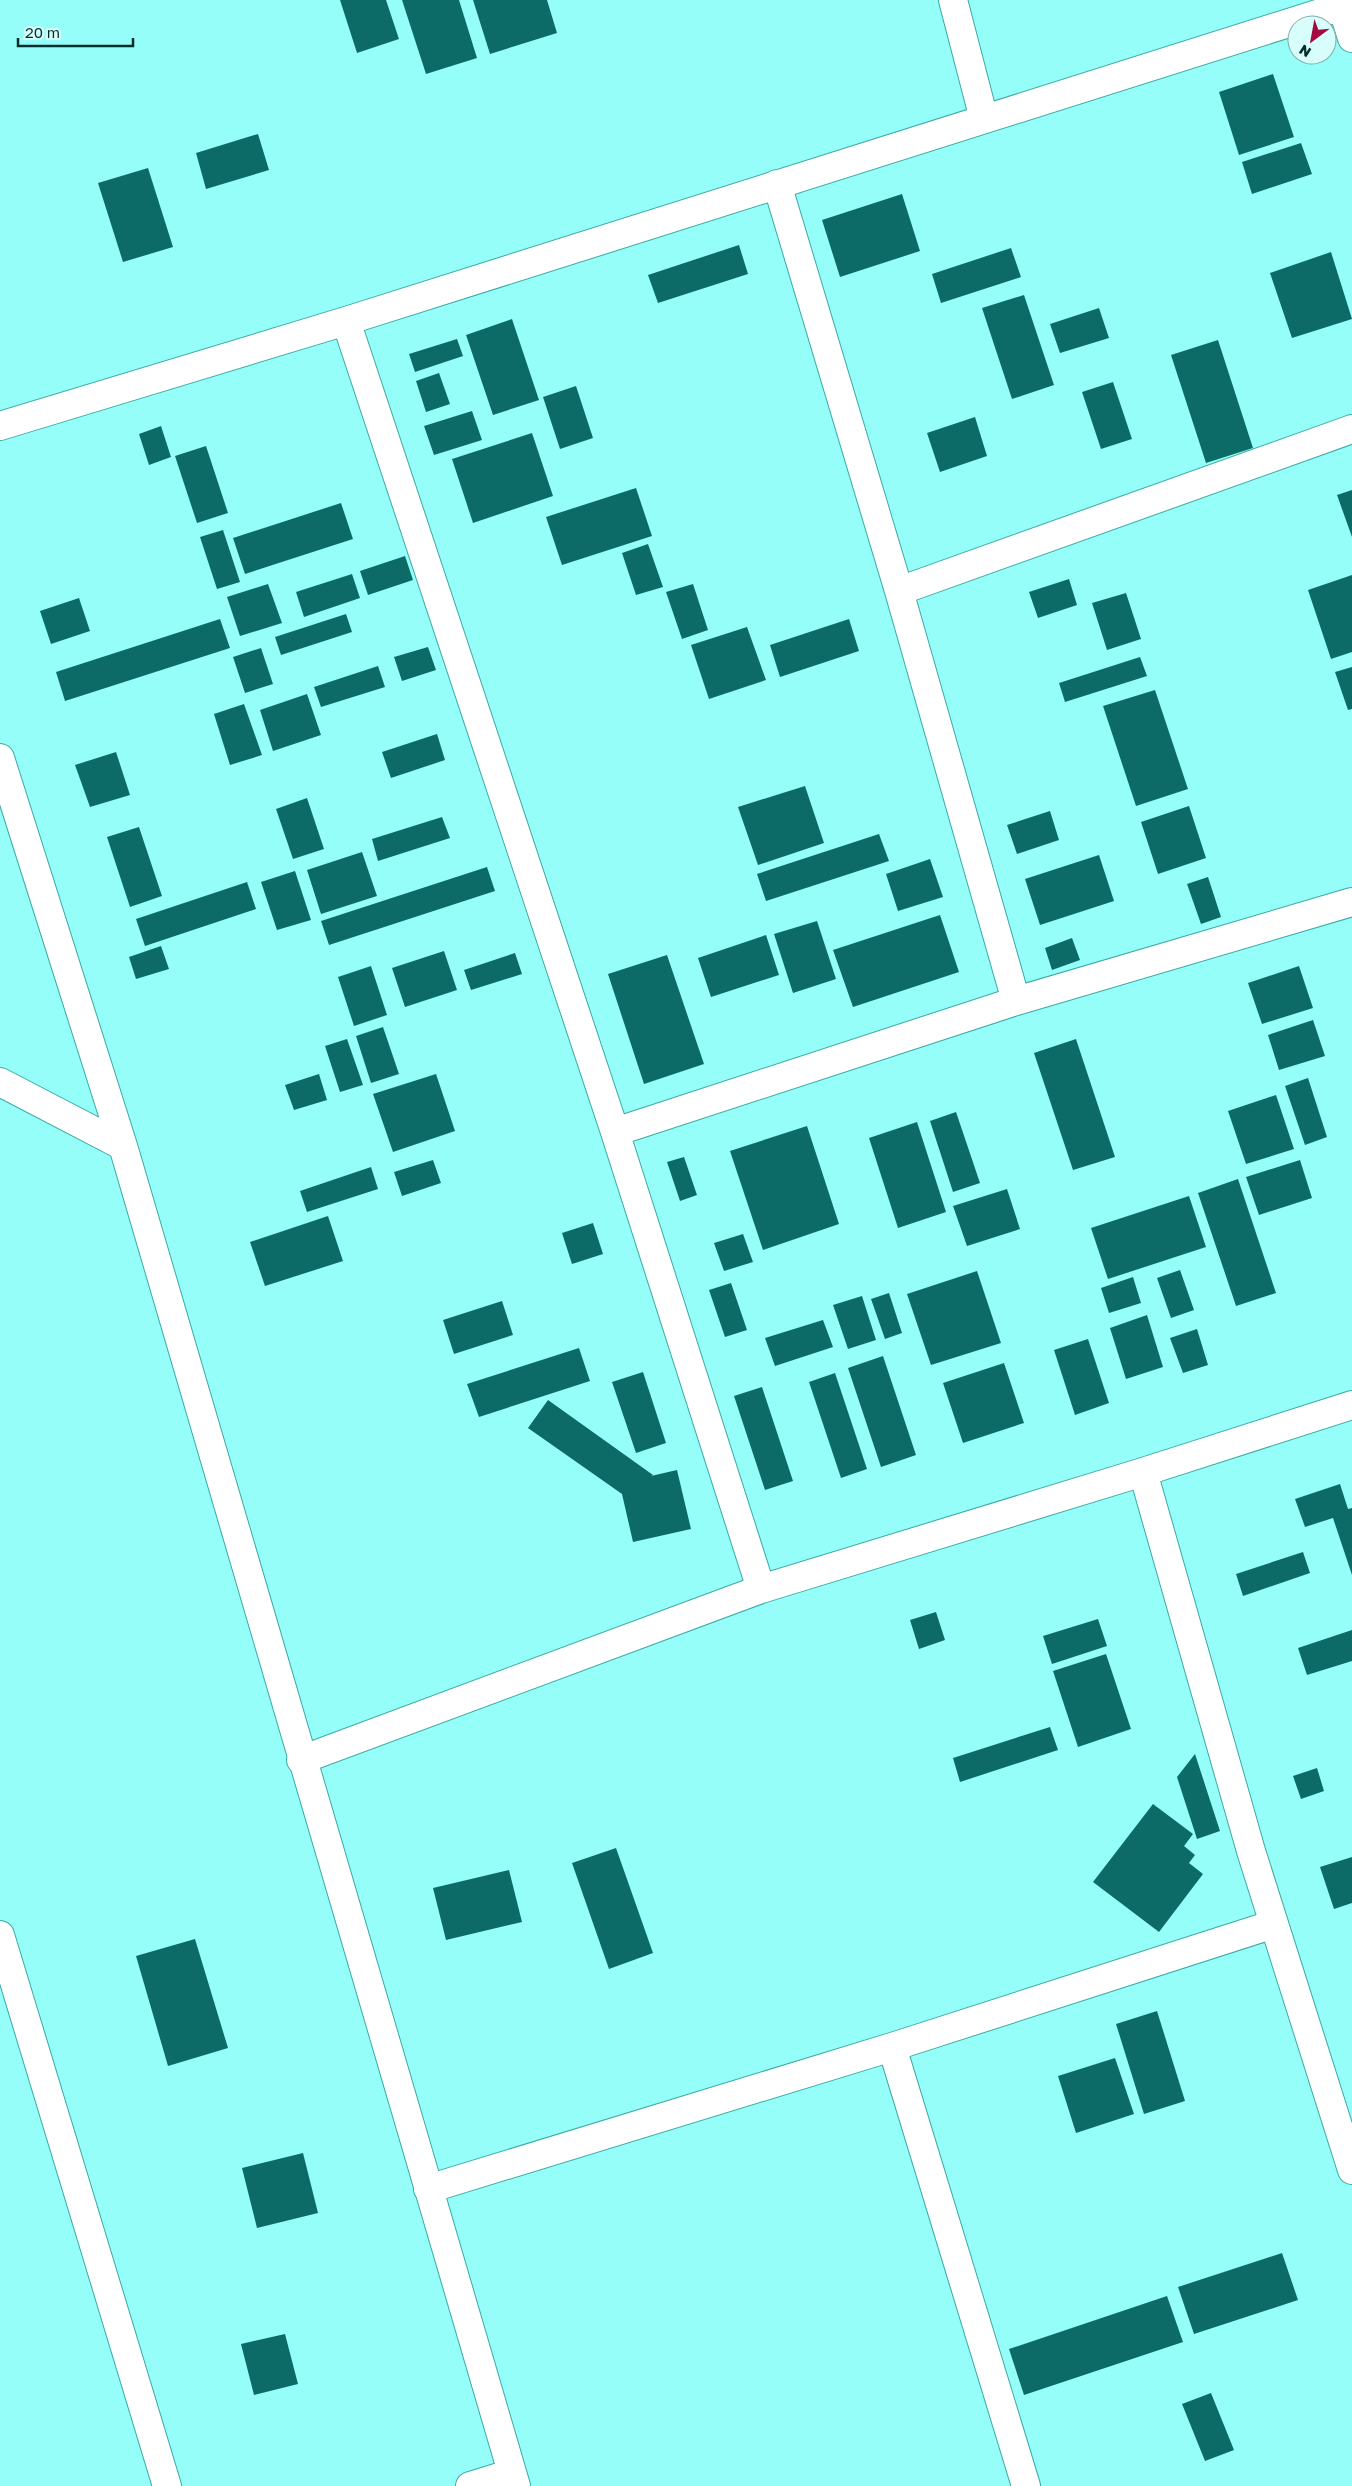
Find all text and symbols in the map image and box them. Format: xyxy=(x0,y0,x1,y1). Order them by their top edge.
scale bar xyxy=(18,15,132,47)
north arrow xyxy=(1287,15,1337,65)
text: 20 m xyxy=(25,23,60,41)
text: N xyxy=(1296,41,1314,61)

